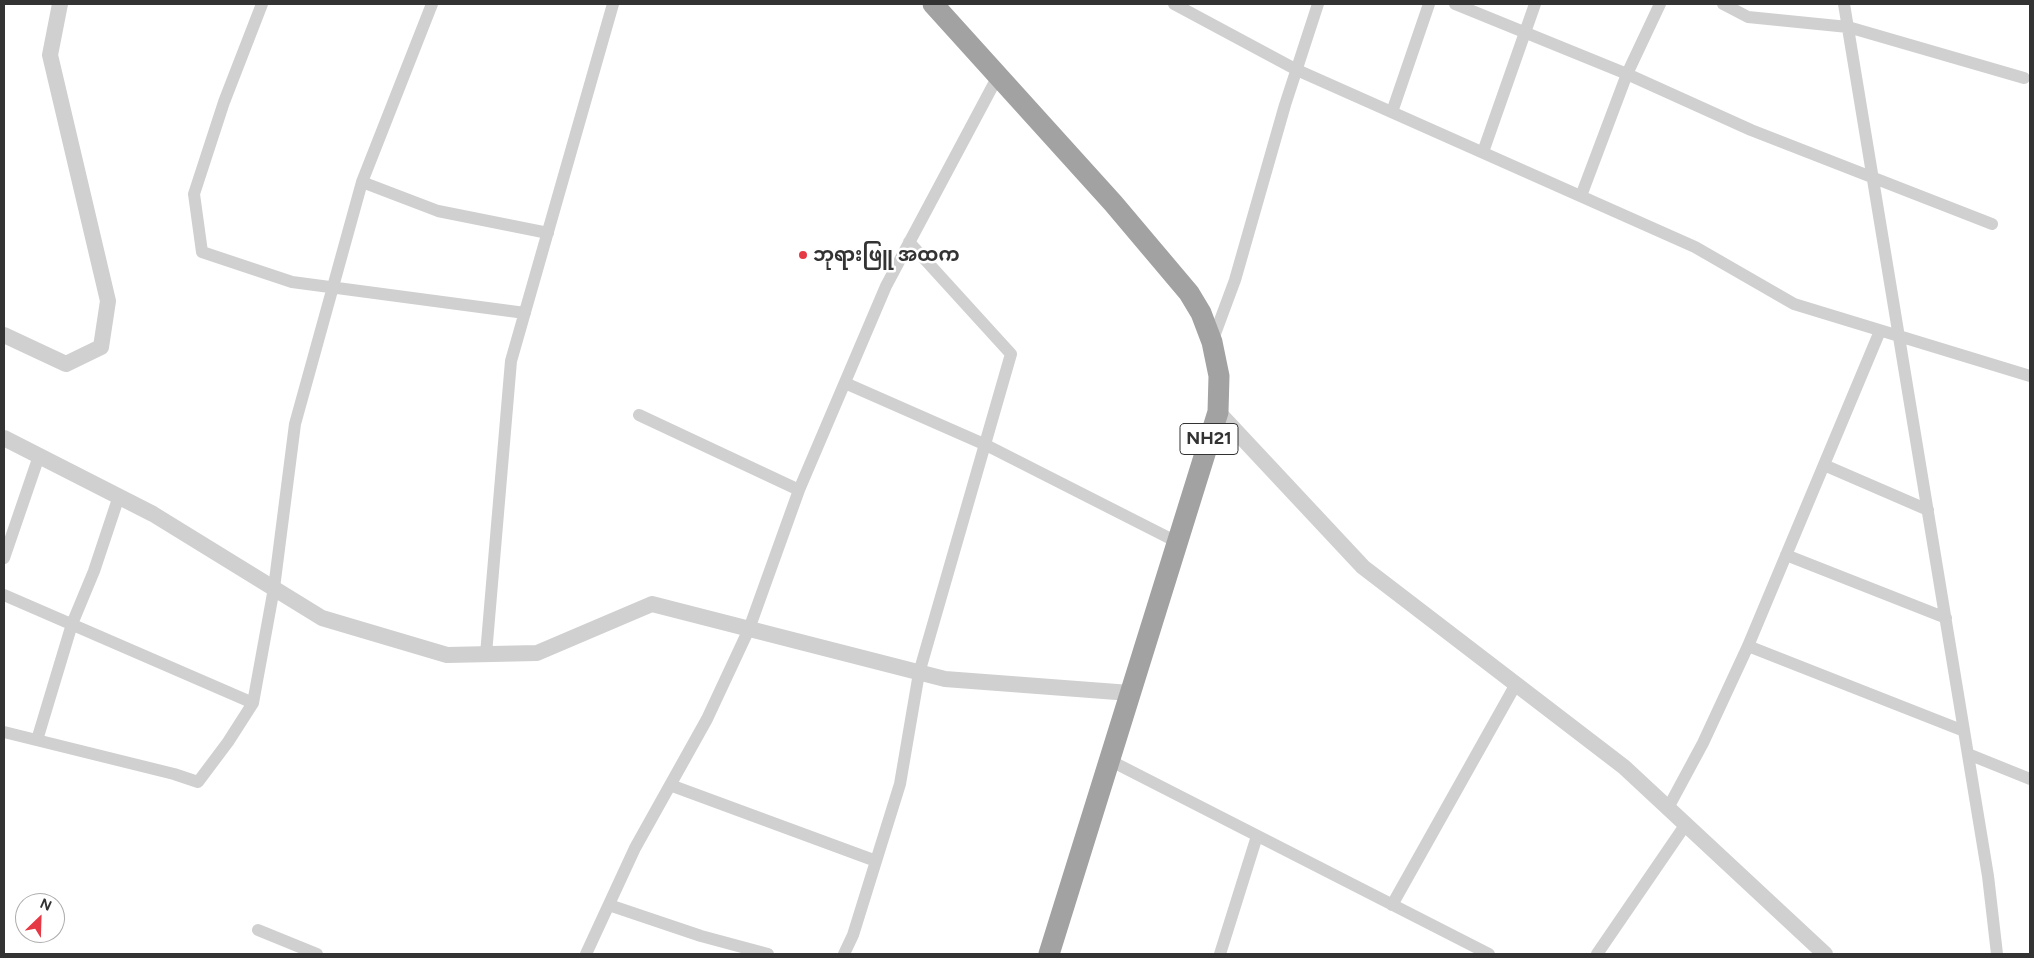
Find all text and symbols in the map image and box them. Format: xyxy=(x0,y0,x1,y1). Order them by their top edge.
place label: ဘုရားဖြူ အထက xyxy=(813,244,959,266)
marker: ဘုရားဖြူ အထက xyxy=(797,249,809,261)
road number: NH21 xyxy=(1180,424,1238,454)
north arrow xyxy=(15,893,65,943)
text: N xyxy=(37,895,54,915)

